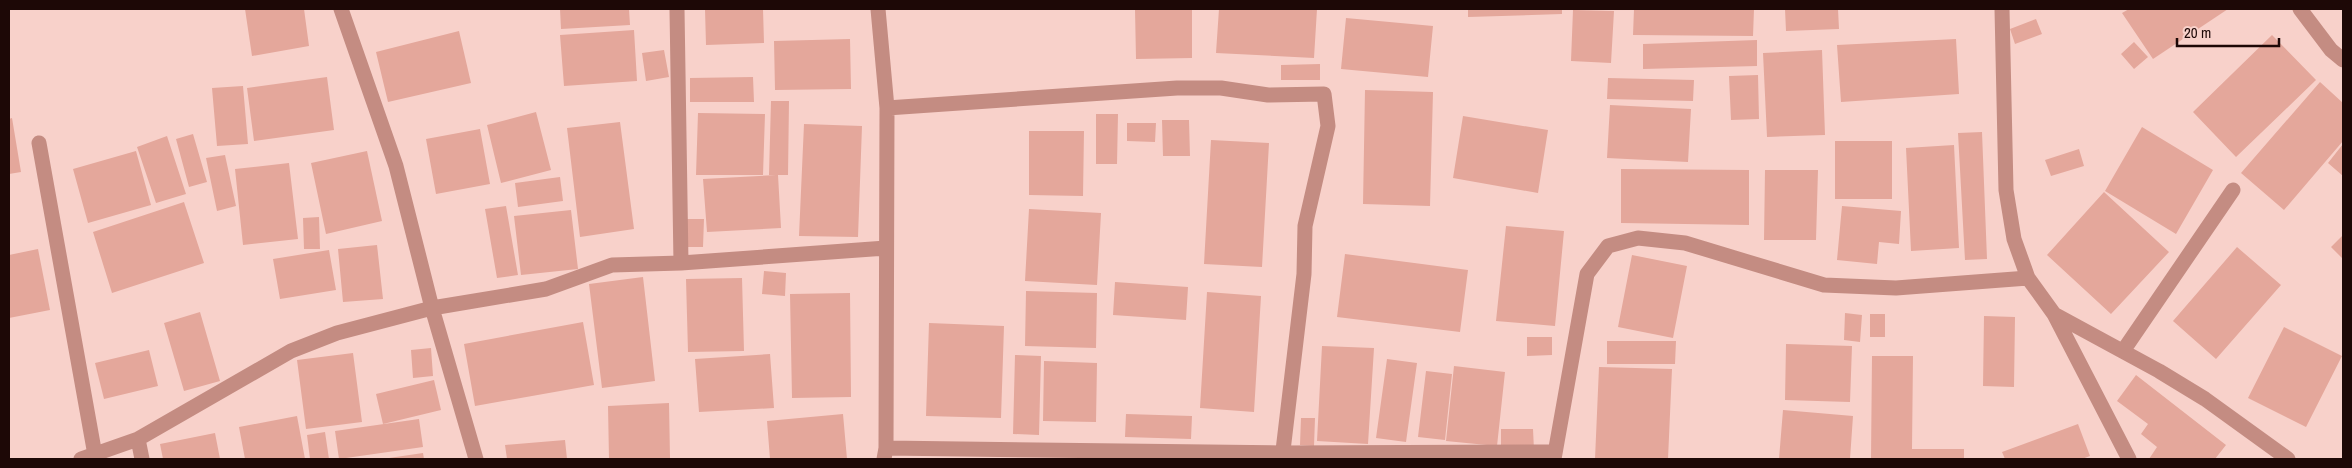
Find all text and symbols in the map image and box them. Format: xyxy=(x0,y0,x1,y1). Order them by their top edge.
scale bar xyxy=(2177,15,2280,47)
text: 20 m xyxy=(2184,22,2211,43)

